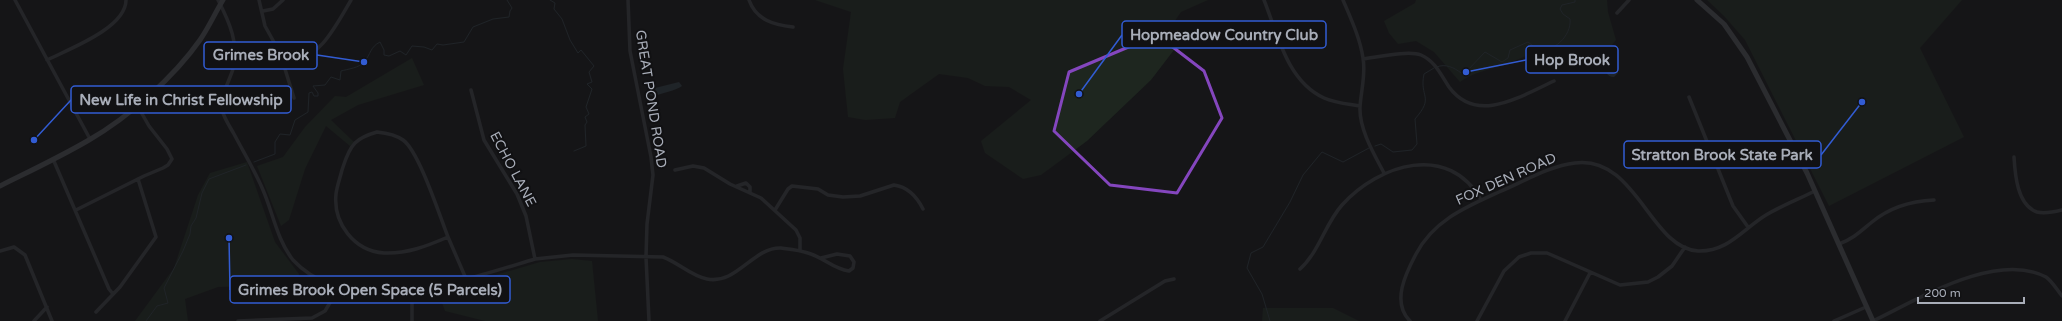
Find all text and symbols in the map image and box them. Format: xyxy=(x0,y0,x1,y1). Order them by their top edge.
callout: Hopmeadow Country Club xyxy=(1122,21,1326,48)
text: Hopmeadow Country Club xyxy=(1130,26,1319,45)
street label: GREAT POND ROAD xyxy=(632,29,670,169)
callout: Grimes Brook xyxy=(204,42,317,69)
text: Grimes Brook xyxy=(213,46,309,64)
callout: Hop Brook xyxy=(1526,46,1618,73)
text: Hop Brook xyxy=(1534,51,1610,70)
callout: New Life in Christ Fellowship xyxy=(71,86,291,113)
text: New Life in Christ Fellowship xyxy=(79,91,283,110)
street label: ECHO LANE xyxy=(486,129,540,209)
callout: Stratton Brook State Park xyxy=(1624,141,1821,168)
text: Stratton Brook State Park xyxy=(1631,146,1813,164)
street label: FOX DEN ROAD xyxy=(1453,149,1559,209)
callout: Grimes Brook Open Space (5 Parcels) xyxy=(230,276,510,303)
scale bar xyxy=(1918,279,2024,305)
text: Grimes Brook Open Space (5 Parcels) xyxy=(238,281,502,300)
text: 200 m xyxy=(1924,286,1961,300)

